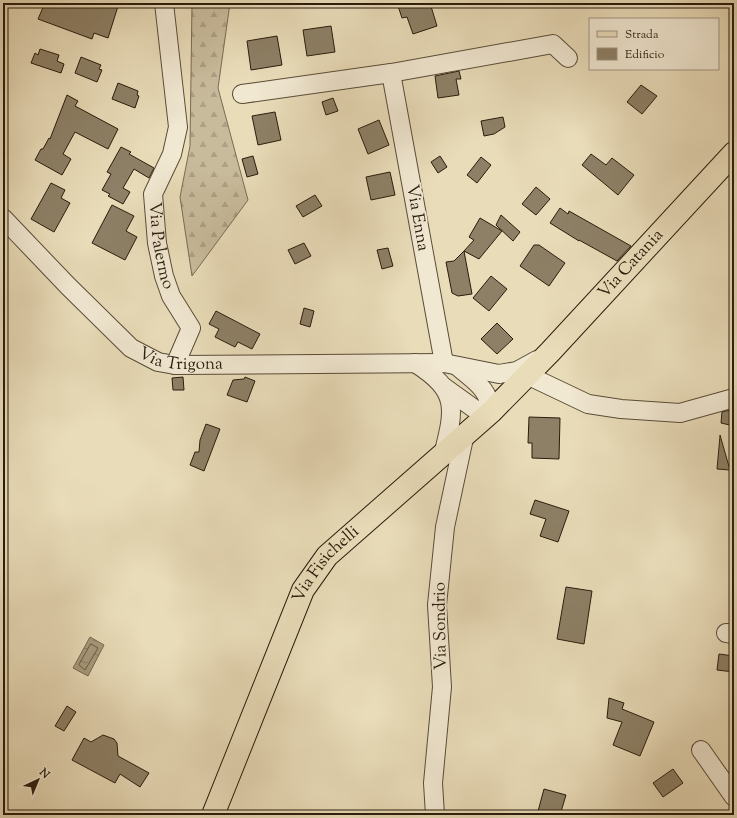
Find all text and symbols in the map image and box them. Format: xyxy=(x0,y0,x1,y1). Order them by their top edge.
legend xyxy=(589,18,719,70)
text: Strada xyxy=(625,26,659,44)
text: Edificio xyxy=(625,46,665,64)
street label: Via Enna xyxy=(399,183,435,253)
street label: Via Palermo xyxy=(142,201,180,293)
street label: Via Catania xyxy=(593,224,670,304)
street label: Via Trigona xyxy=(134,342,223,377)
street label: Via Fisichelli xyxy=(287,520,365,606)
street label: Via Sondrio xyxy=(428,582,454,670)
north arrow xyxy=(18,760,58,800)
text: N xyxy=(35,764,53,782)

